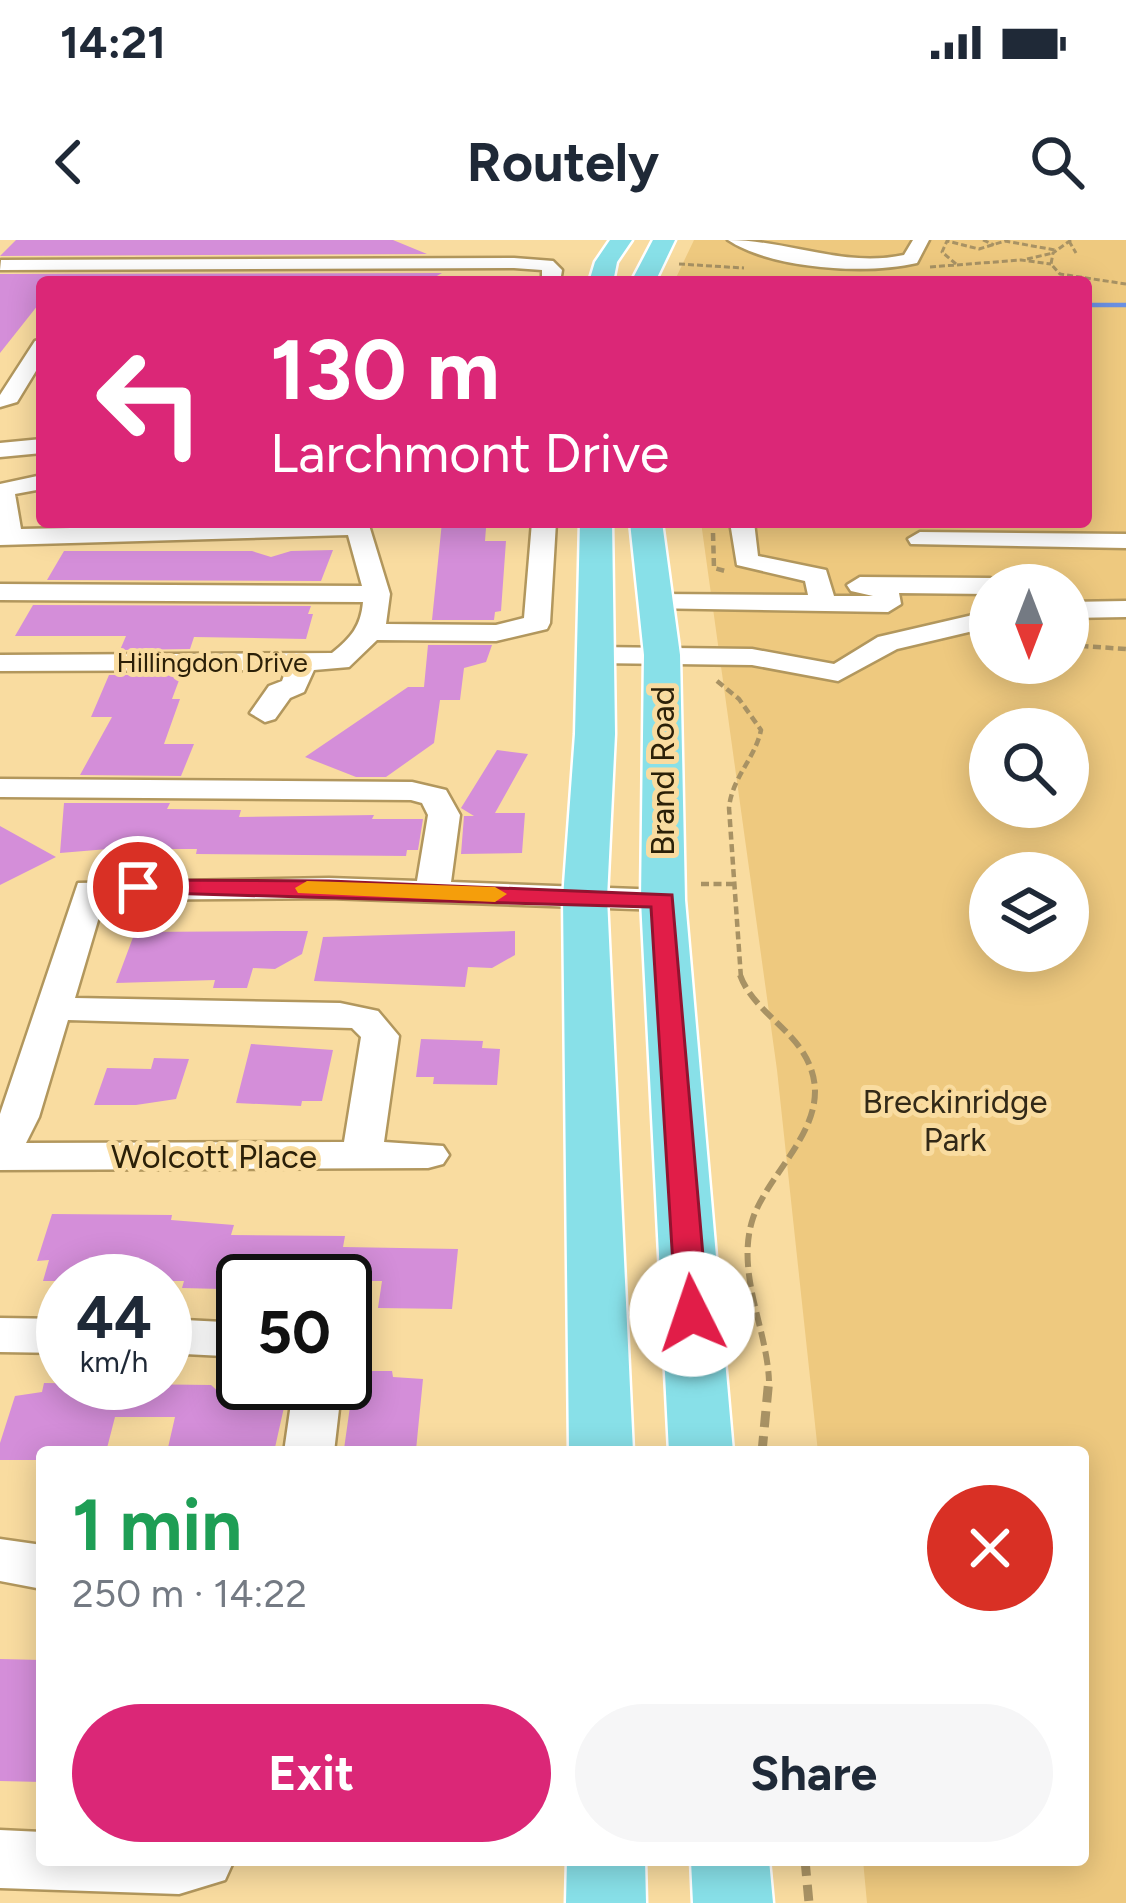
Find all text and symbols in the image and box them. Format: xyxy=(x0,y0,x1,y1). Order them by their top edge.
text: 14:21 xyxy=(60,15,166,69)
icon: back xyxy=(36,129,102,195)
icon: search xyxy=(1024,129,1090,195)
text: Routely xyxy=(467,130,659,195)
text: 130 m xyxy=(270,319,500,420)
icon: left xyxy=(72,324,228,480)
text: Larchmont Drive xyxy=(270,421,669,486)
north arrow xyxy=(969,564,1089,684)
map controls xyxy=(969,564,1089,972)
street label: Hillingdon Drive xyxy=(116,646,308,679)
street label: Brand Road xyxy=(643,686,682,856)
button: search xyxy=(969,708,1089,828)
pin xyxy=(87,836,189,938)
button: layers xyxy=(969,852,1089,972)
icon: arrive xyxy=(105,854,171,920)
park label: Breckinridge Park xyxy=(863,1082,1047,1159)
street label: Wolcott Place xyxy=(111,1137,317,1176)
position arrow xyxy=(629,1251,755,1377)
speed limit sign: 50 xyxy=(216,1254,372,1410)
text: 44 xyxy=(76,1281,152,1353)
text: km/h xyxy=(80,1343,148,1380)
text: 1 min xyxy=(72,1482,242,1568)
button: close xyxy=(927,1485,1053,1611)
text: 250 m · 14:22 xyxy=(72,1570,307,1617)
button: Exit xyxy=(72,1704,551,1842)
button: Share xyxy=(575,1704,1053,1842)

